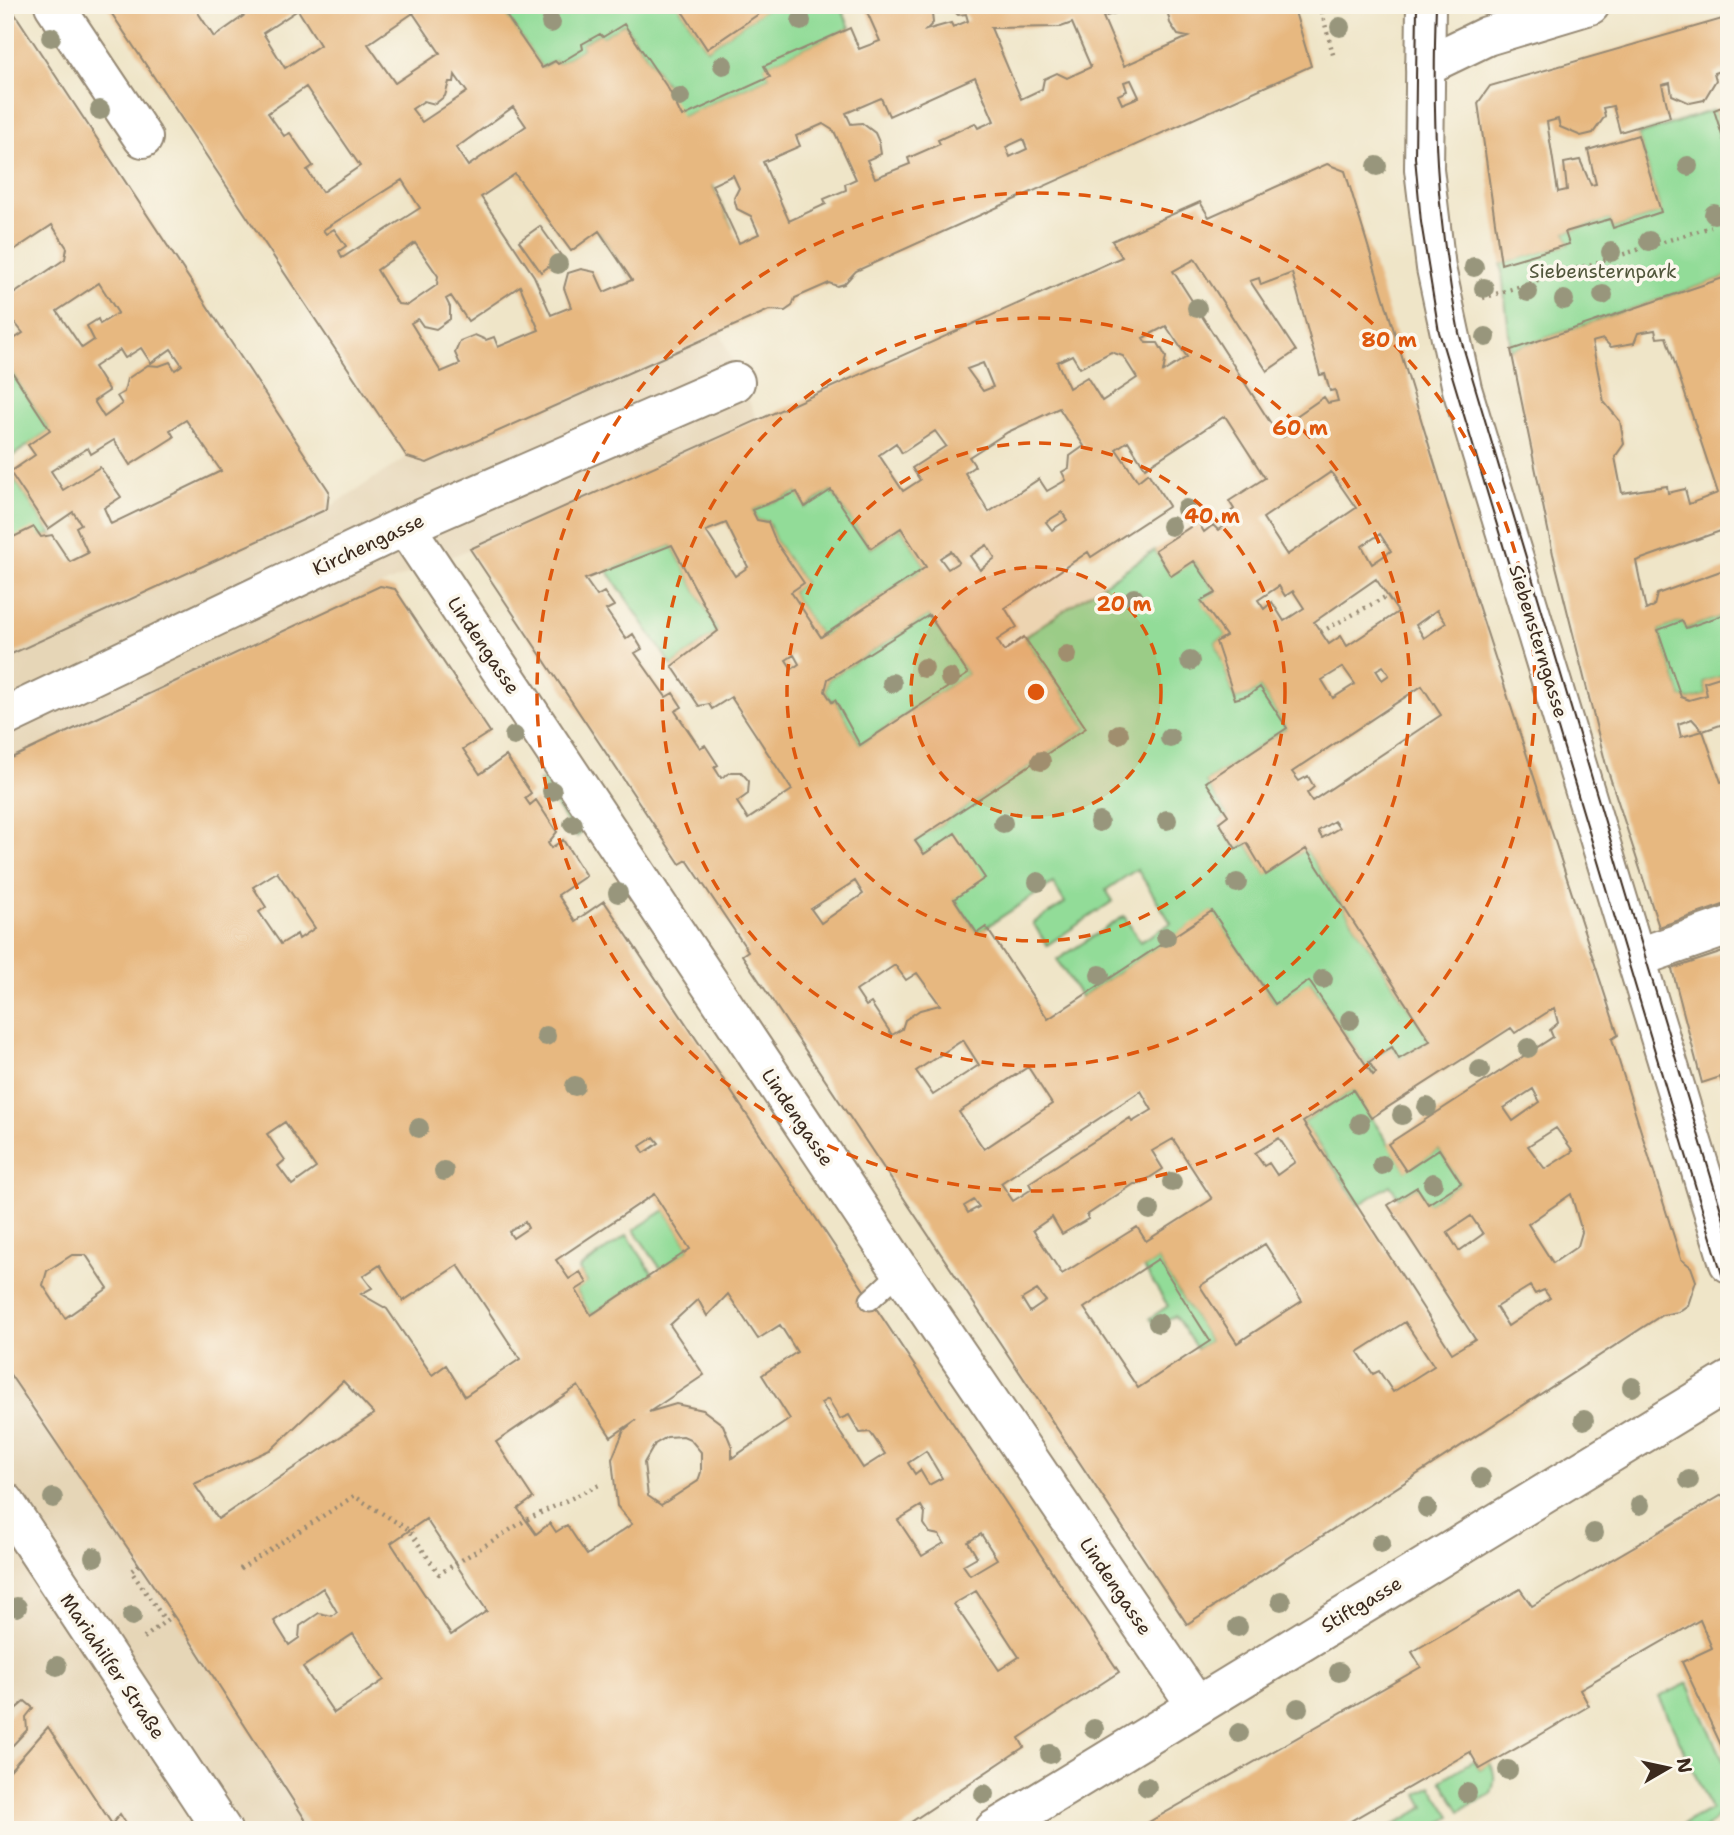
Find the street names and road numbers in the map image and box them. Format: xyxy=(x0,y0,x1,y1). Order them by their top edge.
street label: Kirchengasse xyxy=(308,508,428,581)
street label: Siebensterngasse xyxy=(1503,562,1574,721)
street label: Lindengasse xyxy=(442,592,525,699)
street label: Lindengasse xyxy=(756,1064,839,1171)
street label: Lindengasse xyxy=(1074,1533,1157,1640)
street label: Stiftgasse xyxy=(1316,1570,1406,1638)
street label: Mariahilfer Straße xyxy=(55,1589,171,1744)

